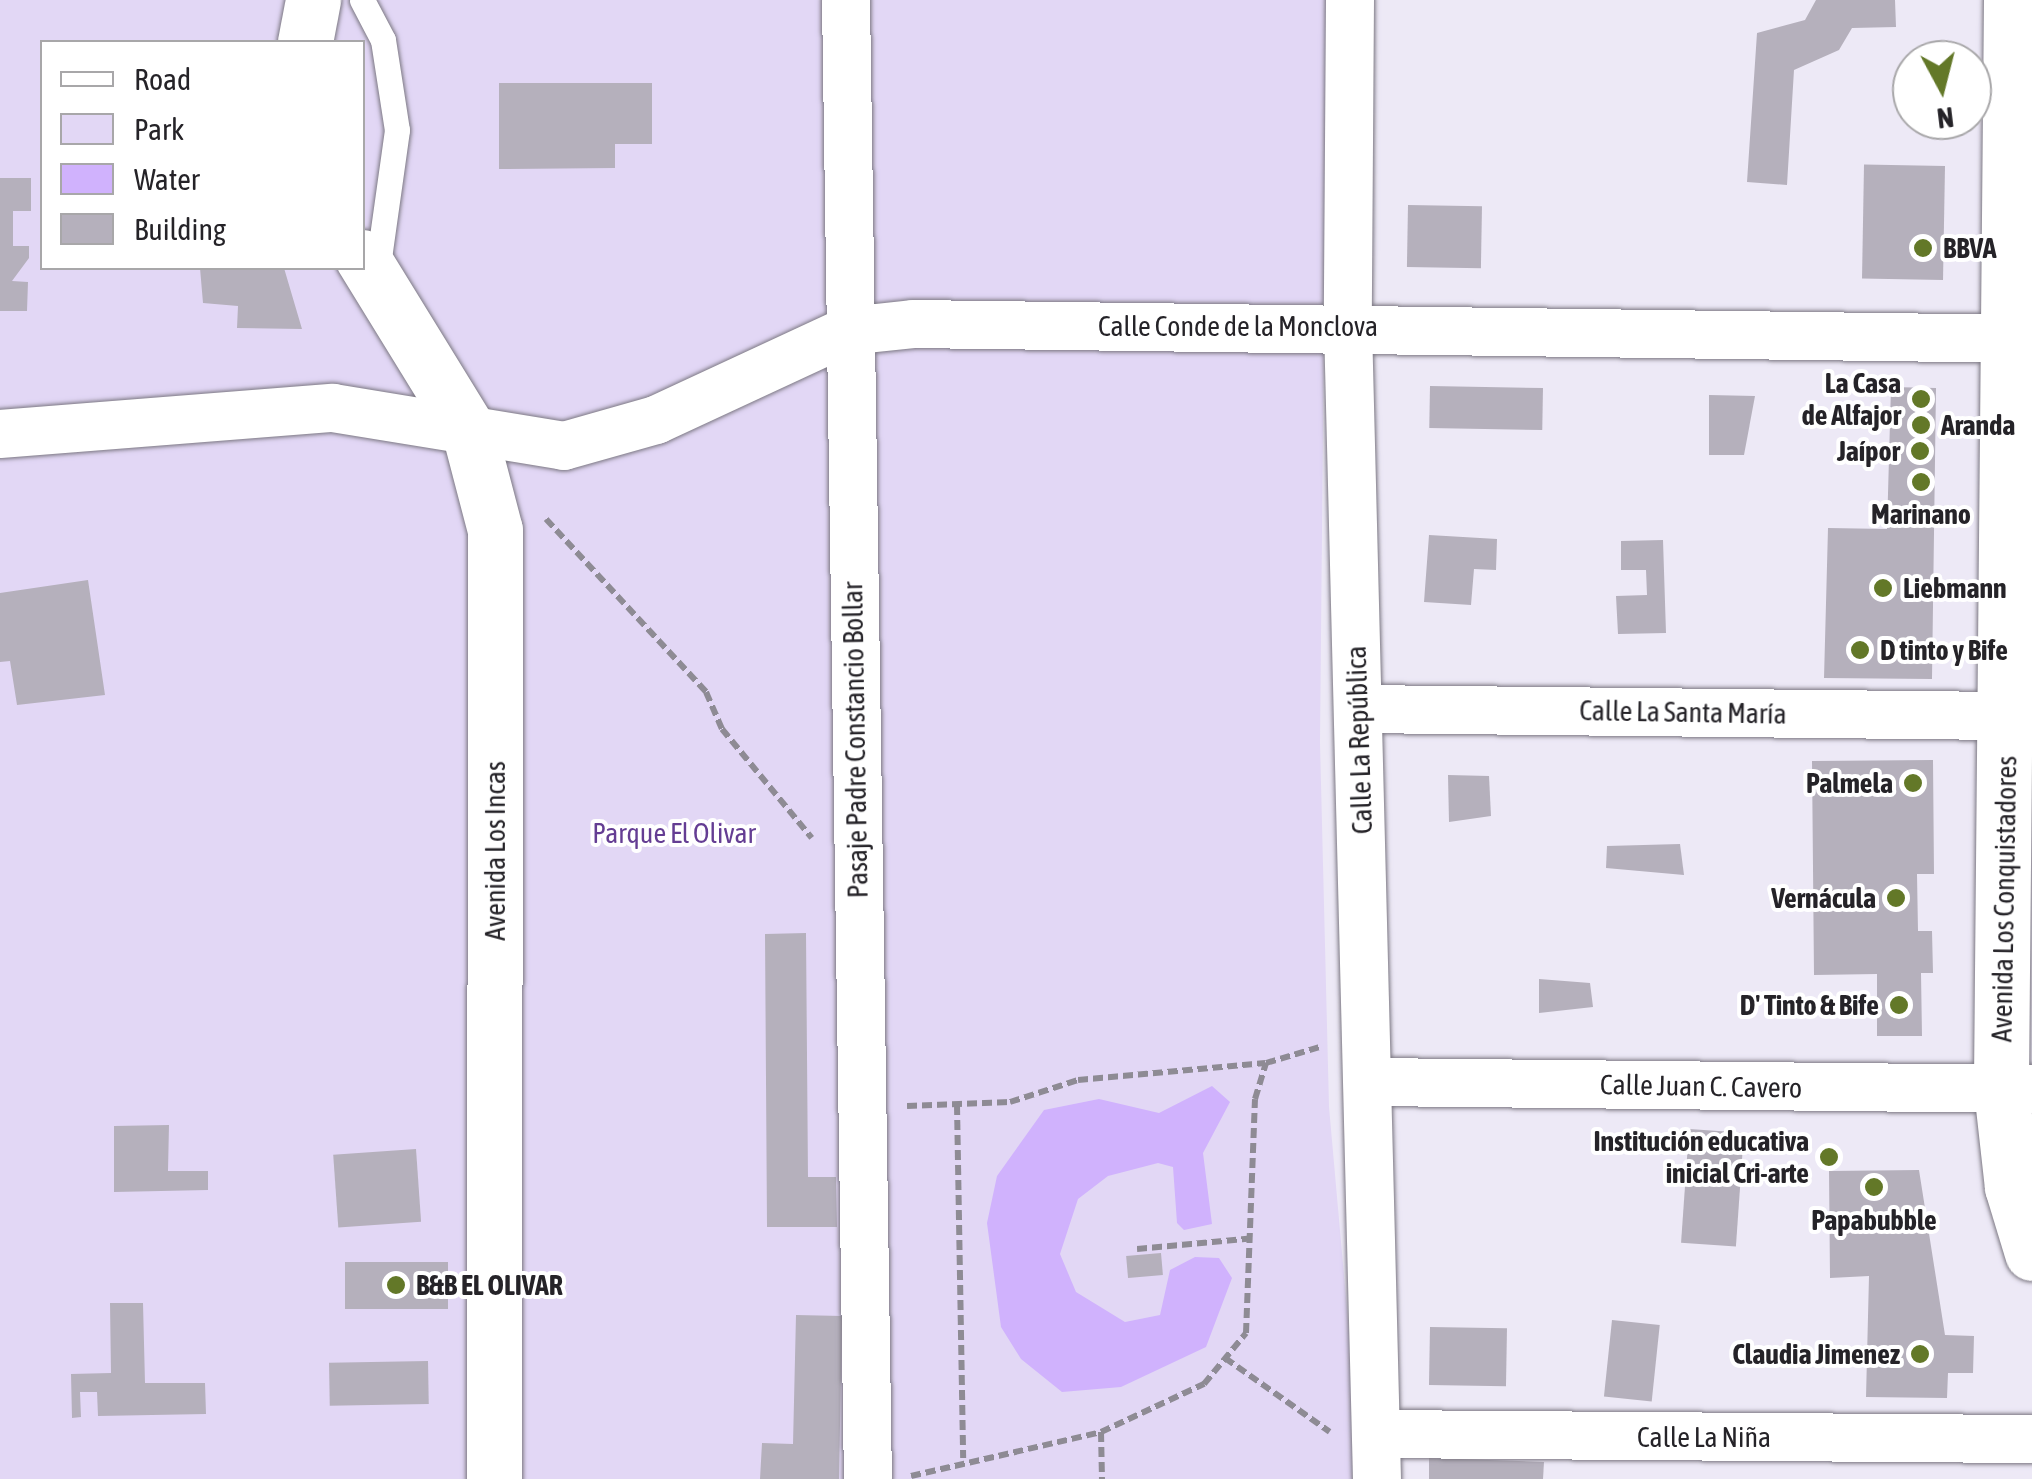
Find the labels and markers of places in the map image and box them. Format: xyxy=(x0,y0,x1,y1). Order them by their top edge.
place label: BBVA xyxy=(1943,231,1996,265)
marker: BBVA xyxy=(1912,237,1934,259)
place label: La Casa de Alfajor xyxy=(1801,366,1901,432)
marker: La Casa de Alfajor xyxy=(1910,388,1932,410)
place label: Aranda xyxy=(1941,408,2015,442)
marker: Aranda xyxy=(1910,414,1932,436)
place label: Jaípor xyxy=(1837,434,1900,468)
marker: Jaípor xyxy=(1909,440,1931,462)
marker: Marinano xyxy=(1910,471,1932,493)
place label: Marinano xyxy=(1871,497,1971,531)
place label: Liebmann xyxy=(1903,571,2007,605)
marker: Liebmann xyxy=(1872,577,1894,599)
place label: D tinto y Bife xyxy=(1880,633,2008,667)
marker: D tinto y Bife xyxy=(1849,639,1871,661)
place label: Palmela xyxy=(1806,766,1893,800)
marker: Palmela xyxy=(1902,772,1924,794)
place label: Vernácula xyxy=(1771,881,1876,915)
marker: Vernácula xyxy=(1885,887,1907,909)
place label: D' Tinto & Bife xyxy=(1740,988,1879,1022)
marker: D' Tinto & Bife xyxy=(1888,994,1910,1016)
place label: Institución educativa inicial Cri-arte xyxy=(1593,1124,1809,1190)
marker: Institución educativa inicial Cri-arte xyxy=(1818,1146,1840,1168)
marker: Papabubble xyxy=(1863,1176,1885,1198)
place label: Papabubble xyxy=(1811,1203,1937,1237)
place label: B&B EL OLIVAR xyxy=(416,1268,563,1302)
marker: B&B EL OLIVAR xyxy=(385,1274,407,1296)
place label: Claudia Jimenez xyxy=(1732,1337,1900,1371)
marker: Claudia Jimenez xyxy=(1909,1343,1931,1365)

